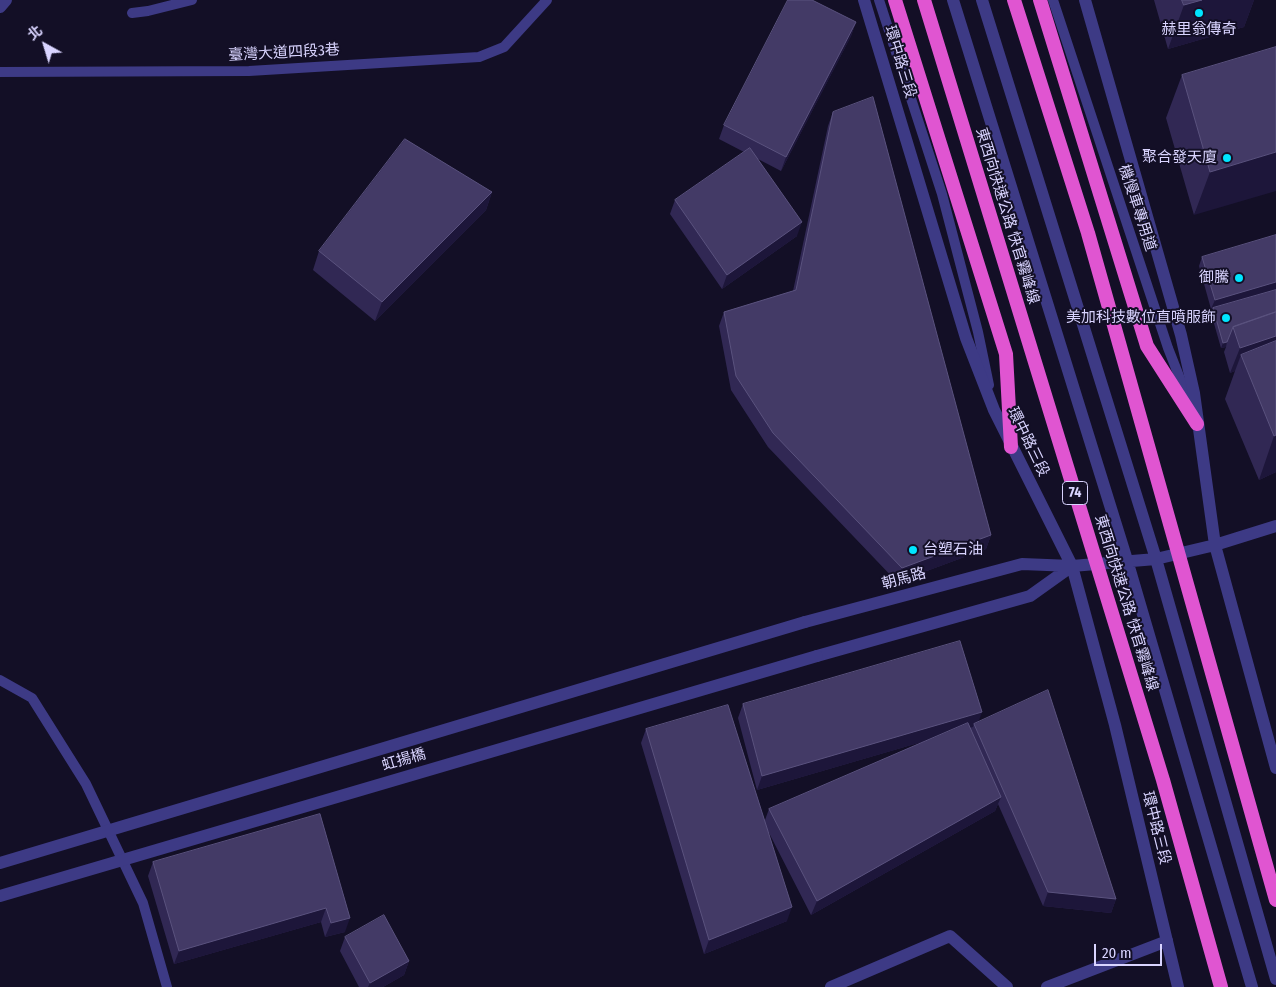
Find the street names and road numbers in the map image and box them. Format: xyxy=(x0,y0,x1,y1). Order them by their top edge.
street label: 環中路三段 xyxy=(880,24,920,100)
street label: 臺灣大道四段3巷 xyxy=(228,41,340,65)
street label: 東西向快速公路 快官霧峰線 xyxy=(972,126,1042,306)
street label: 機慢車專用道 xyxy=(1115,162,1159,254)
street label: 環中路三段 xyxy=(1003,404,1053,480)
road number: 74 xyxy=(1062,482,1088,504)
street label: 東西向快速公路 快官霧峰線 xyxy=(1091,513,1161,693)
street label: 朝馬路 xyxy=(880,564,928,594)
street label: 虹揚橋 xyxy=(380,745,428,775)
street label: 環中路三段 xyxy=(1138,789,1174,867)

